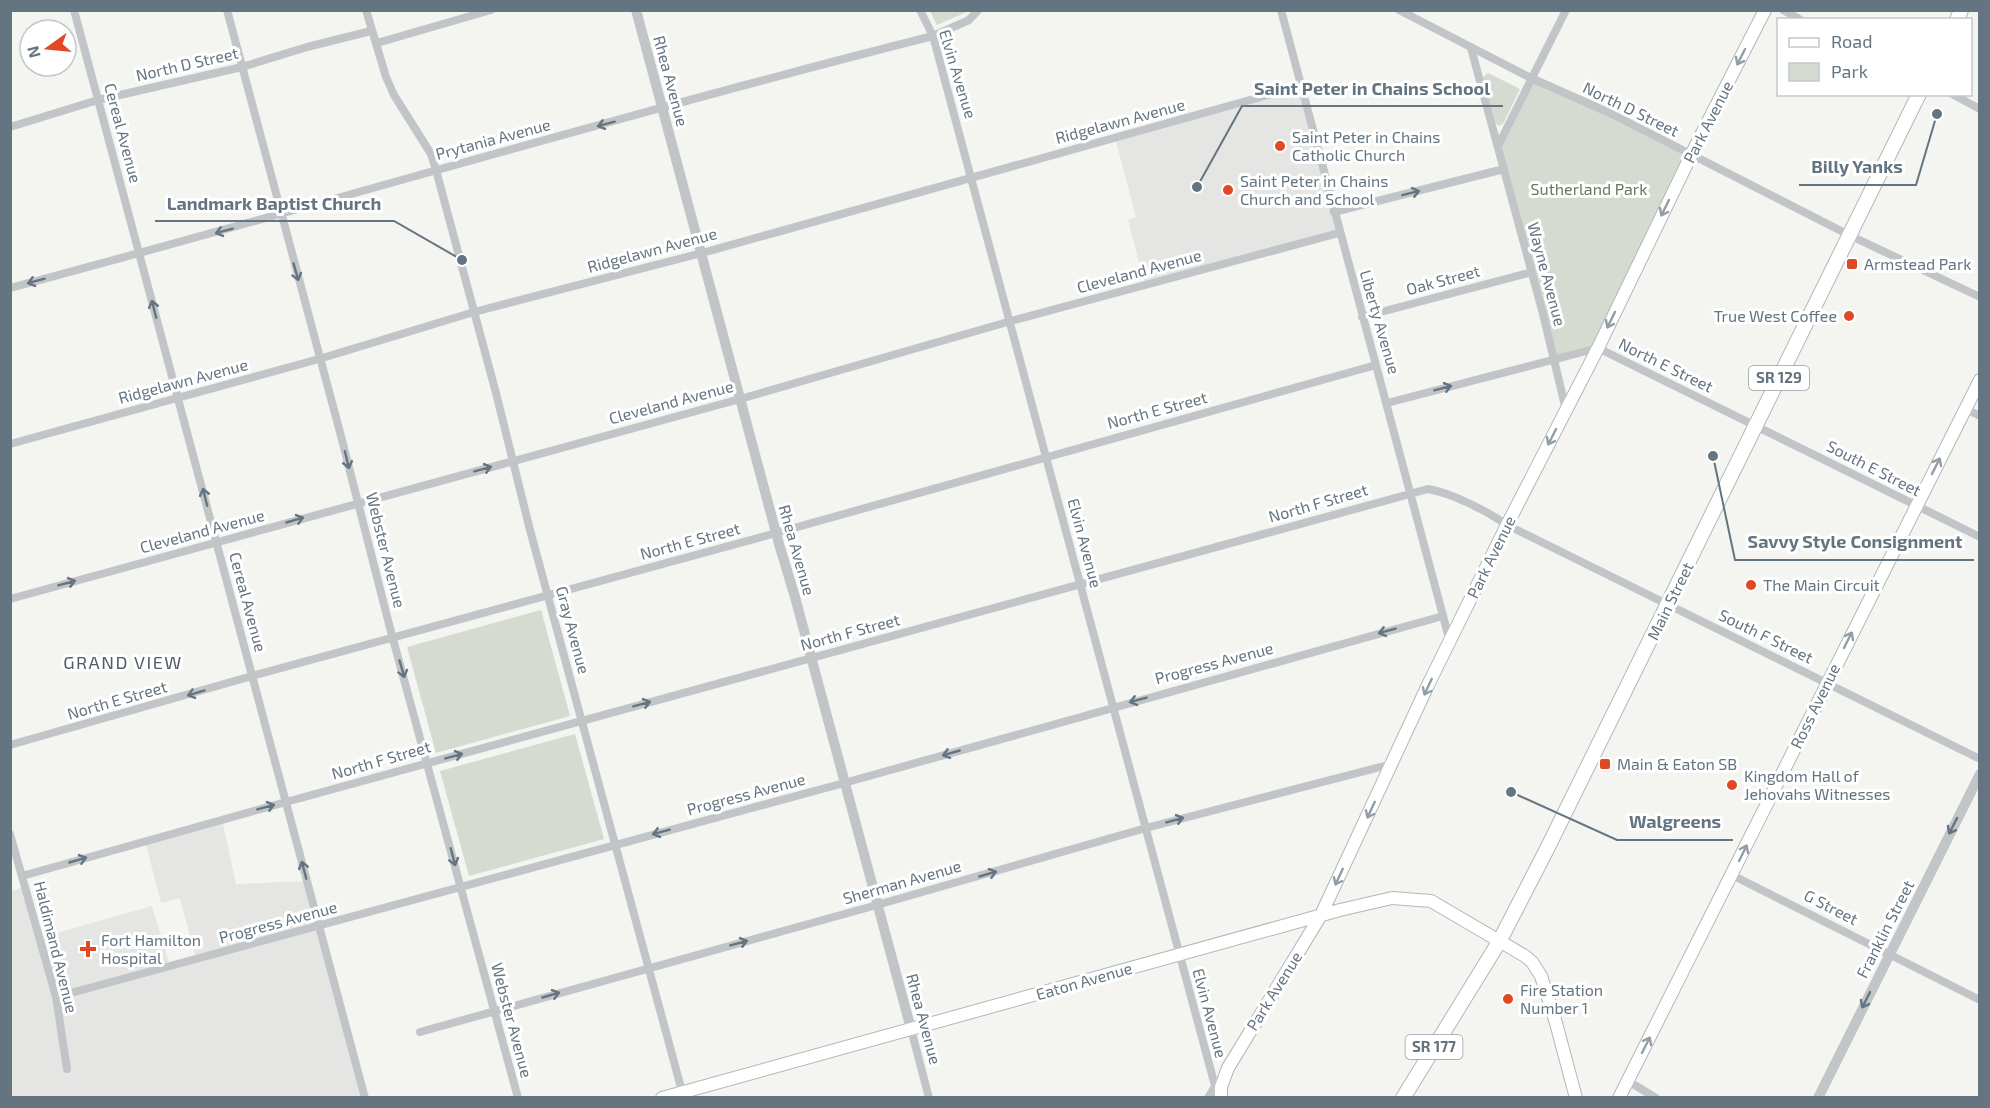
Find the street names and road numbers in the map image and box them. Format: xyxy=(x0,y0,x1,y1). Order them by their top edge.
street label: Elvin Avenue xyxy=(936,27,981,121)
street label: Rhea Avenue xyxy=(650,33,693,128)
street label: North D Street xyxy=(134,43,240,85)
street label: North D Street xyxy=(1580,77,1682,140)
street label: Park Avenue xyxy=(1679,78,1736,166)
street label: Cereal Avenue xyxy=(101,81,146,185)
street label: Ridgelawn Avenue xyxy=(1053,94,1187,147)
street label: Prytania Avenue xyxy=(433,114,552,163)
street label: Wayne Avenue xyxy=(1524,220,1570,328)
street label: Ridgelawn Avenue xyxy=(585,223,719,276)
street label: Cleveland Avenue xyxy=(1074,245,1203,296)
street label: Oak Street xyxy=(1404,261,1482,298)
street label: Liberty Avenue xyxy=(1357,268,1404,376)
street label: North E Street xyxy=(1616,333,1717,396)
street label: Ridgelawn Avenue xyxy=(116,354,250,407)
road number: SR 129 xyxy=(1749,366,1809,390)
street label: Cleveland Avenue xyxy=(606,376,735,427)
street label: North E Street xyxy=(1105,387,1209,432)
street label: South E Street xyxy=(1824,436,1924,499)
street label: North F Street xyxy=(1266,479,1370,526)
street label: Webster Avenue xyxy=(363,490,410,610)
street label: Elvin Avenue xyxy=(1064,496,1107,590)
street label: Rhea Avenue xyxy=(775,502,819,597)
street label: Cleveland Avenue xyxy=(137,505,266,556)
street label: Park Avenue xyxy=(1462,512,1519,601)
street label: North E Street xyxy=(638,518,742,563)
street label: Cereal Avenue xyxy=(226,550,271,654)
street label: Main Street xyxy=(1643,559,1697,643)
street label: Gray Avenue xyxy=(553,584,594,676)
street label: South F Street xyxy=(1716,605,1816,667)
street label: North F Street xyxy=(798,609,902,654)
street label: Progress Avenue xyxy=(1153,638,1275,687)
street label: Ross Avenue xyxy=(1786,660,1843,751)
street label: North E Street xyxy=(65,676,169,723)
street label: North F Street xyxy=(329,736,433,783)
street label: Progress Avenue xyxy=(685,769,807,818)
street label: Sherman Avenue xyxy=(841,856,963,907)
street label: Franklin Street xyxy=(1852,877,1917,981)
street label: Haldimand Avenue xyxy=(31,879,82,1015)
street label: G Street xyxy=(1801,885,1861,928)
street label: Progress Avenue xyxy=(217,897,339,946)
street label: Park Avenue xyxy=(1242,948,1305,1034)
street label: Eaton Avenue xyxy=(1034,958,1134,1003)
street label: Webster Avenue xyxy=(488,960,537,1079)
street label: Elvin Avenue xyxy=(1189,966,1232,1060)
street label: Rhea Avenue xyxy=(903,971,946,1066)
road number: SR 177 xyxy=(1406,1035,1462,1059)

